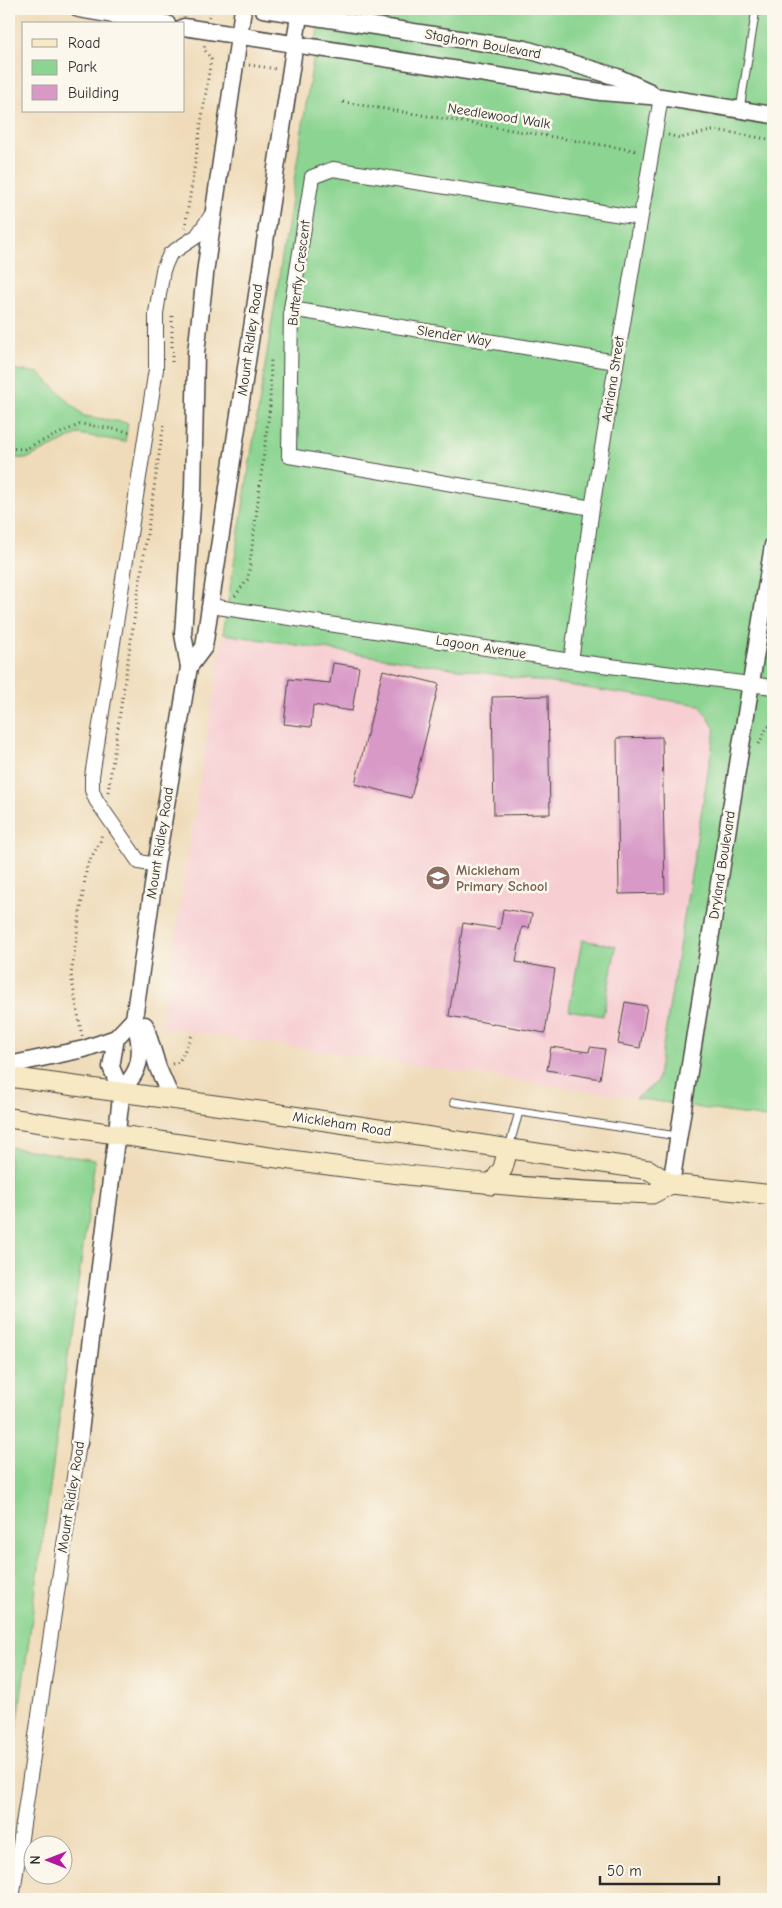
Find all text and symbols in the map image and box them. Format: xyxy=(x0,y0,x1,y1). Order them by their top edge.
legend xyxy=(22,22,185,112)
street label: Staghorn Boulevard xyxy=(424,25,542,63)
text: Road xyxy=(68,34,100,52)
text: Park xyxy=(68,58,97,76)
text: Building xyxy=(68,84,119,102)
street label: Needlewood Walk xyxy=(446,99,552,133)
street label: Butterfly Crescent xyxy=(284,218,314,327)
street label: Mount Ridley Road xyxy=(234,283,266,397)
street label: Slender Way xyxy=(416,322,493,350)
street label: Adriana Street xyxy=(598,334,628,423)
street label: Lagoon Avenue xyxy=(435,631,527,663)
street label: Mount Ridley Road xyxy=(143,786,177,900)
street label: Dryland Boulevard xyxy=(705,810,739,920)
place label: Mickleham Primary School xyxy=(456,862,547,895)
school or university icon: Mickleham Primary School xyxy=(425,865,451,891)
street label: Mickleham Road xyxy=(291,1108,393,1140)
street label: Mount Ridley Road xyxy=(54,1440,88,1554)
north arrow xyxy=(22,1836,72,1886)
scale bar xyxy=(600,1853,718,1885)
text: N xyxy=(27,1855,44,1865)
text: 50 m xyxy=(607,1862,642,1880)

